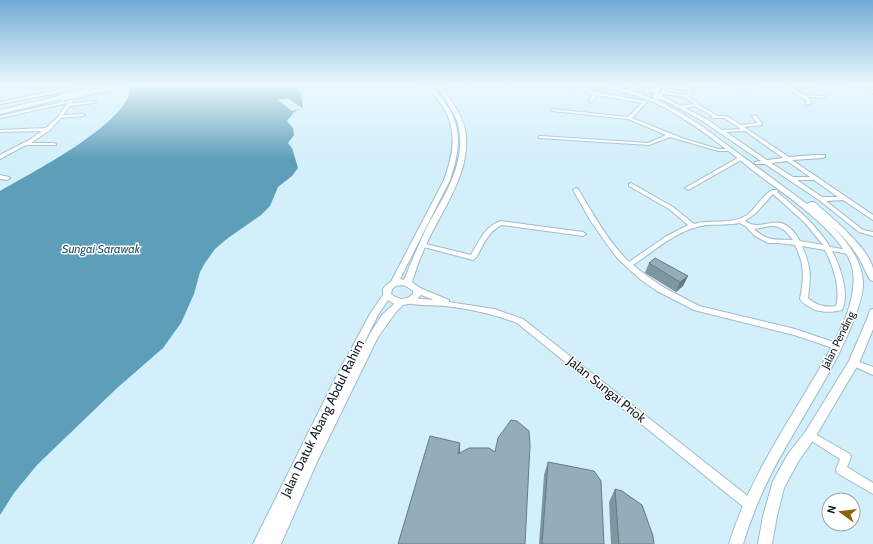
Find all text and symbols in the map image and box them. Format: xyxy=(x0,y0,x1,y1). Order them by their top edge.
water label: Sungai Sarawak xyxy=(62,241,141,256)
street label: Jalan Pending xyxy=(818,308,858,372)
street label: Jalan Datuk Abang Abdul Rahim xyxy=(276,337,367,500)
street label: Jalan Sungai Priok xyxy=(564,352,650,426)
north arrow xyxy=(821,492,861,532)
text: N xyxy=(824,504,839,515)

